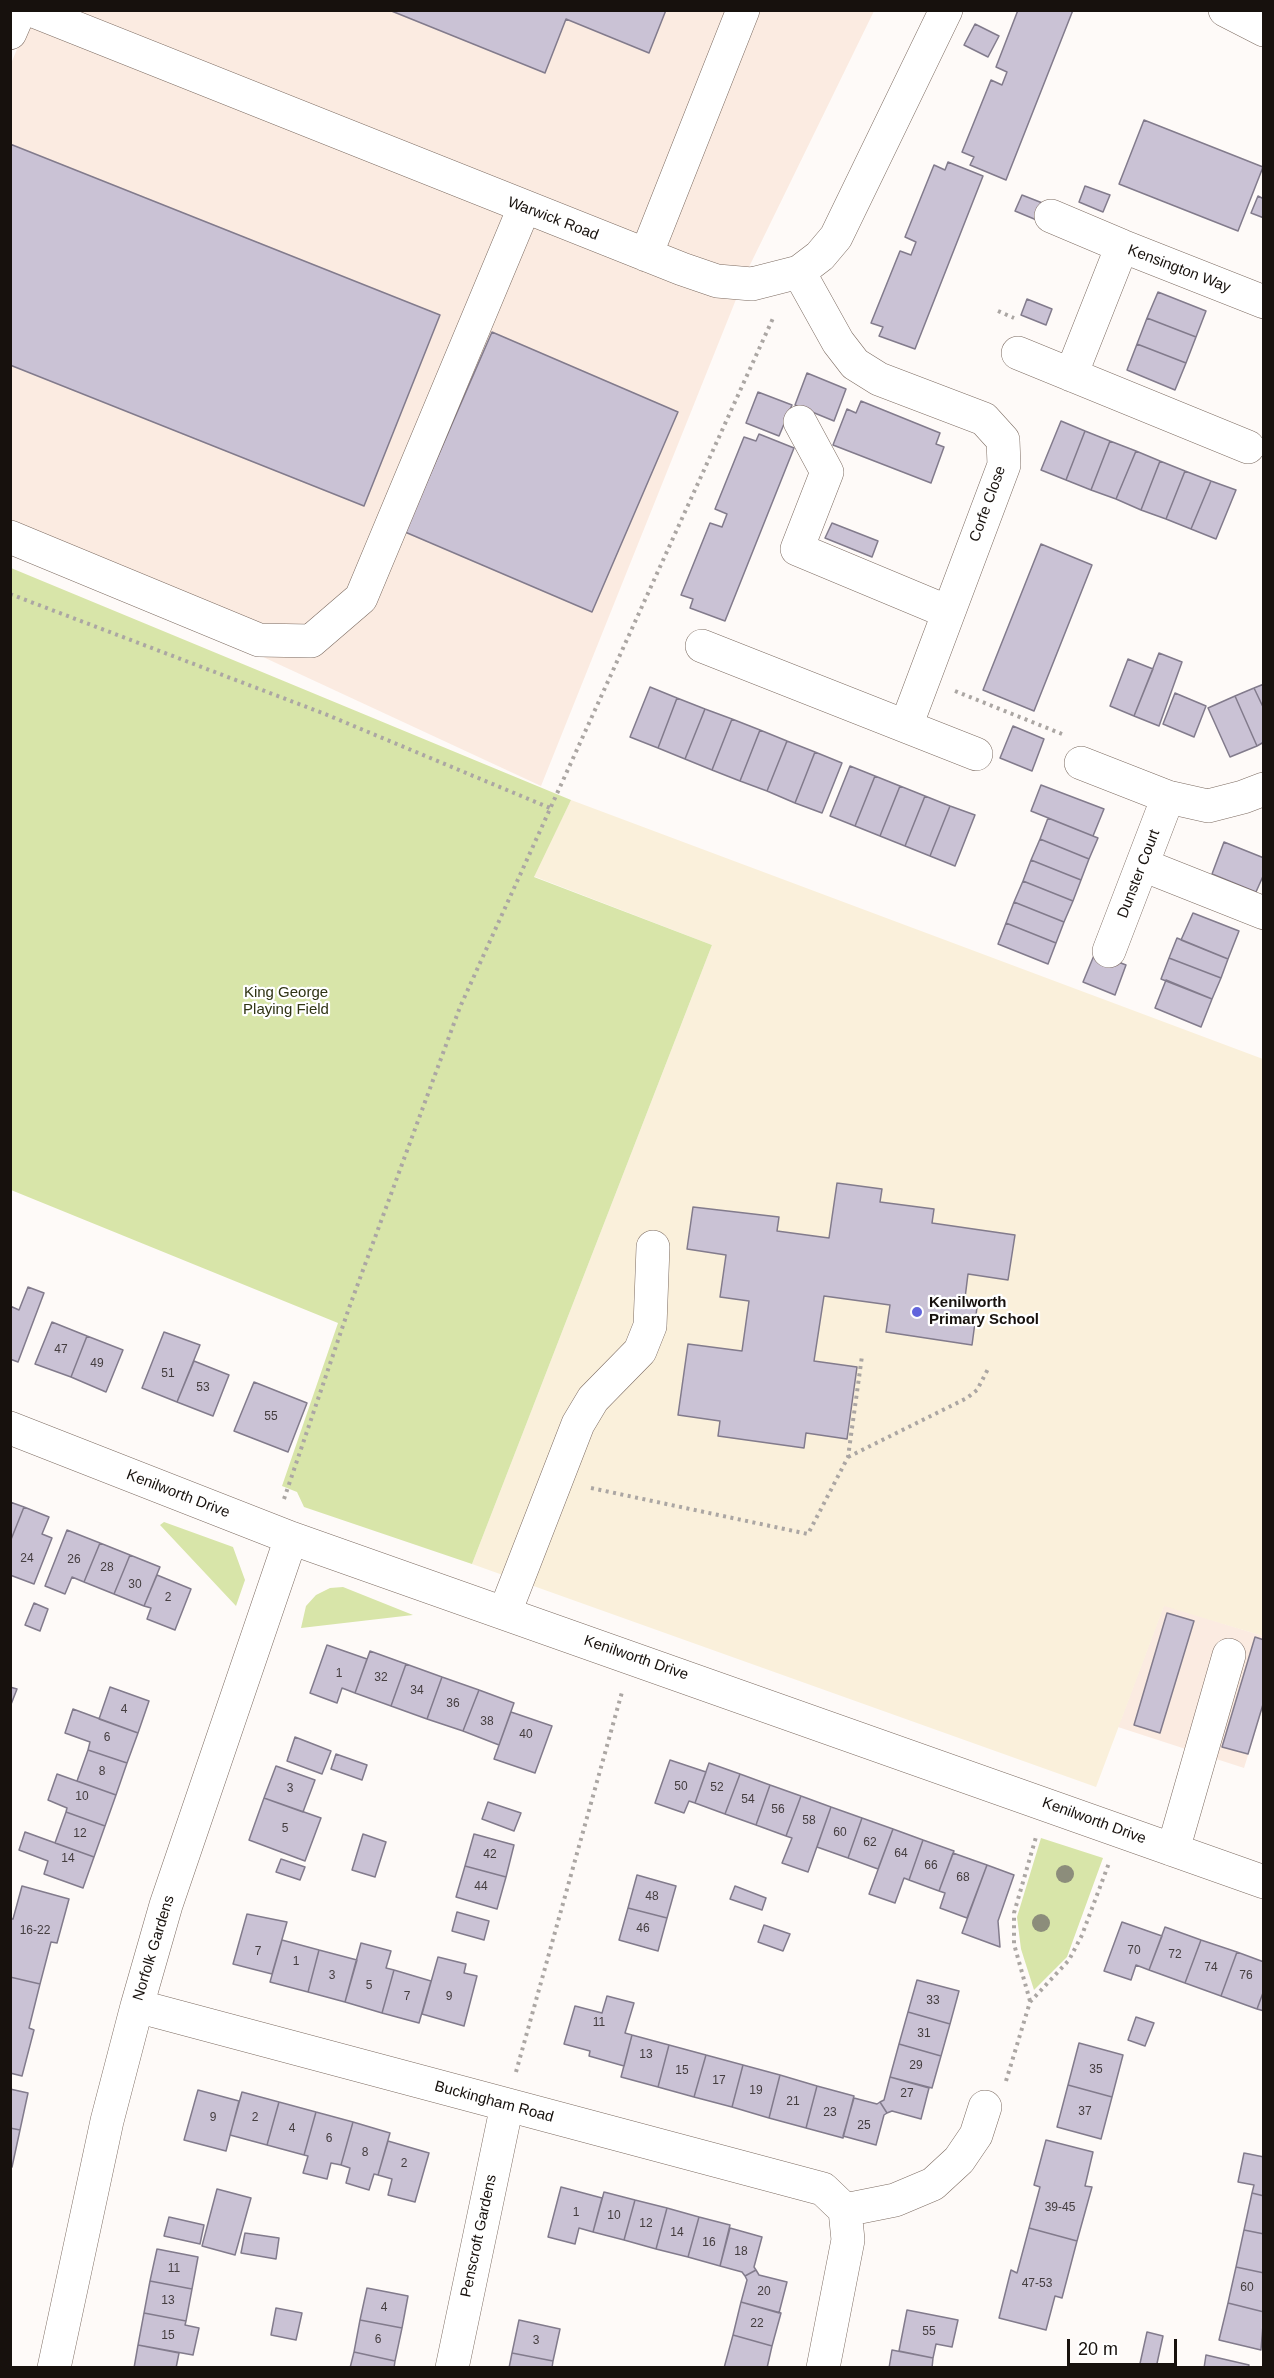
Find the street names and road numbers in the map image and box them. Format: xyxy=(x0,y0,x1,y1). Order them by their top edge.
street label: Warwick Road xyxy=(505,193,601,245)
street label: Kensington Way xyxy=(1125,241,1233,297)
street label: Corfe Close xyxy=(966,464,1010,544)
street label: Dunster Court xyxy=(1114,827,1164,921)
street label: Kenilworth Drive xyxy=(124,1466,232,1522)
street label: Kenilworth Drive xyxy=(581,1632,691,1684)
street label: Kenilworth Drive xyxy=(1040,1794,1148,1848)
street label: Norfolk Gardens xyxy=(129,1893,179,2003)
street label: Buckingham Road xyxy=(432,2077,556,2127)
street label: Penscroft Gardens xyxy=(457,2173,501,2299)

